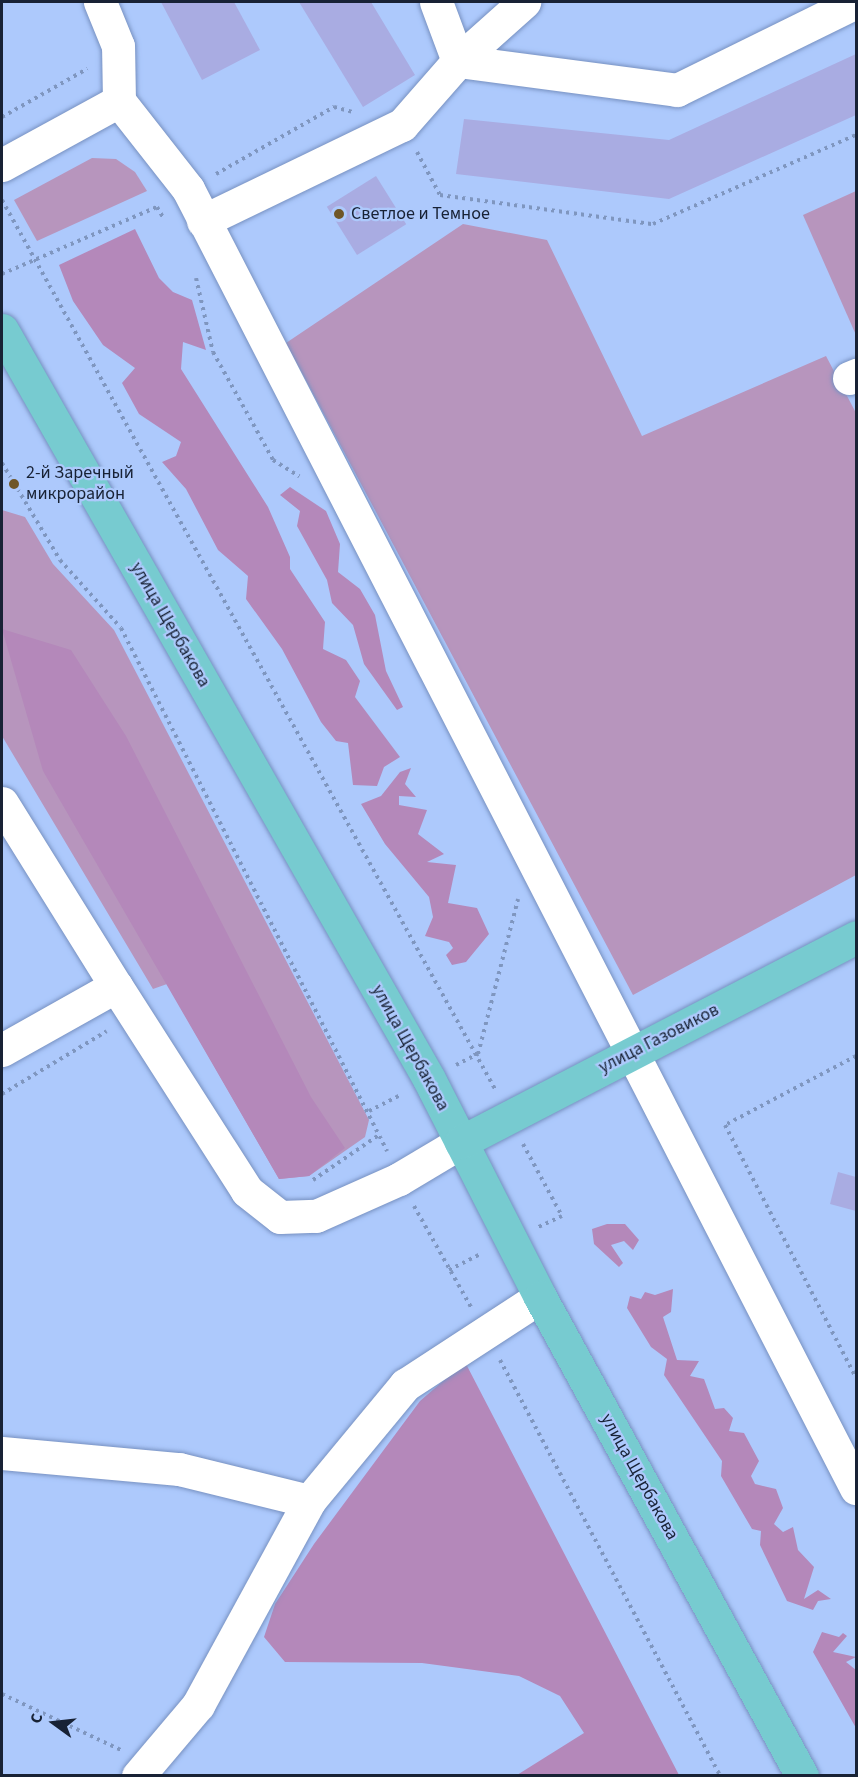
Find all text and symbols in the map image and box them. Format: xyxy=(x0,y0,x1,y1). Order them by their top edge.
place label: Светлое и Темное xyxy=(351,203,490,225)
marker: Светлое и Темное xyxy=(332,207,346,221)
place label: 2-й Заречный микрорайон xyxy=(26,463,134,506)
marker: 2-й Заречный микрорайон xyxy=(7,477,21,491)
street label: улица Щербакова xyxy=(125,559,215,691)
street label: улица Щербакова xyxy=(366,981,454,1115)
street label: улица Газовиков xyxy=(595,999,723,1079)
street label: улица Щербакова xyxy=(595,1410,683,1544)
north arrow xyxy=(24,1693,84,1753)
text: С xyxy=(25,1711,48,1726)

